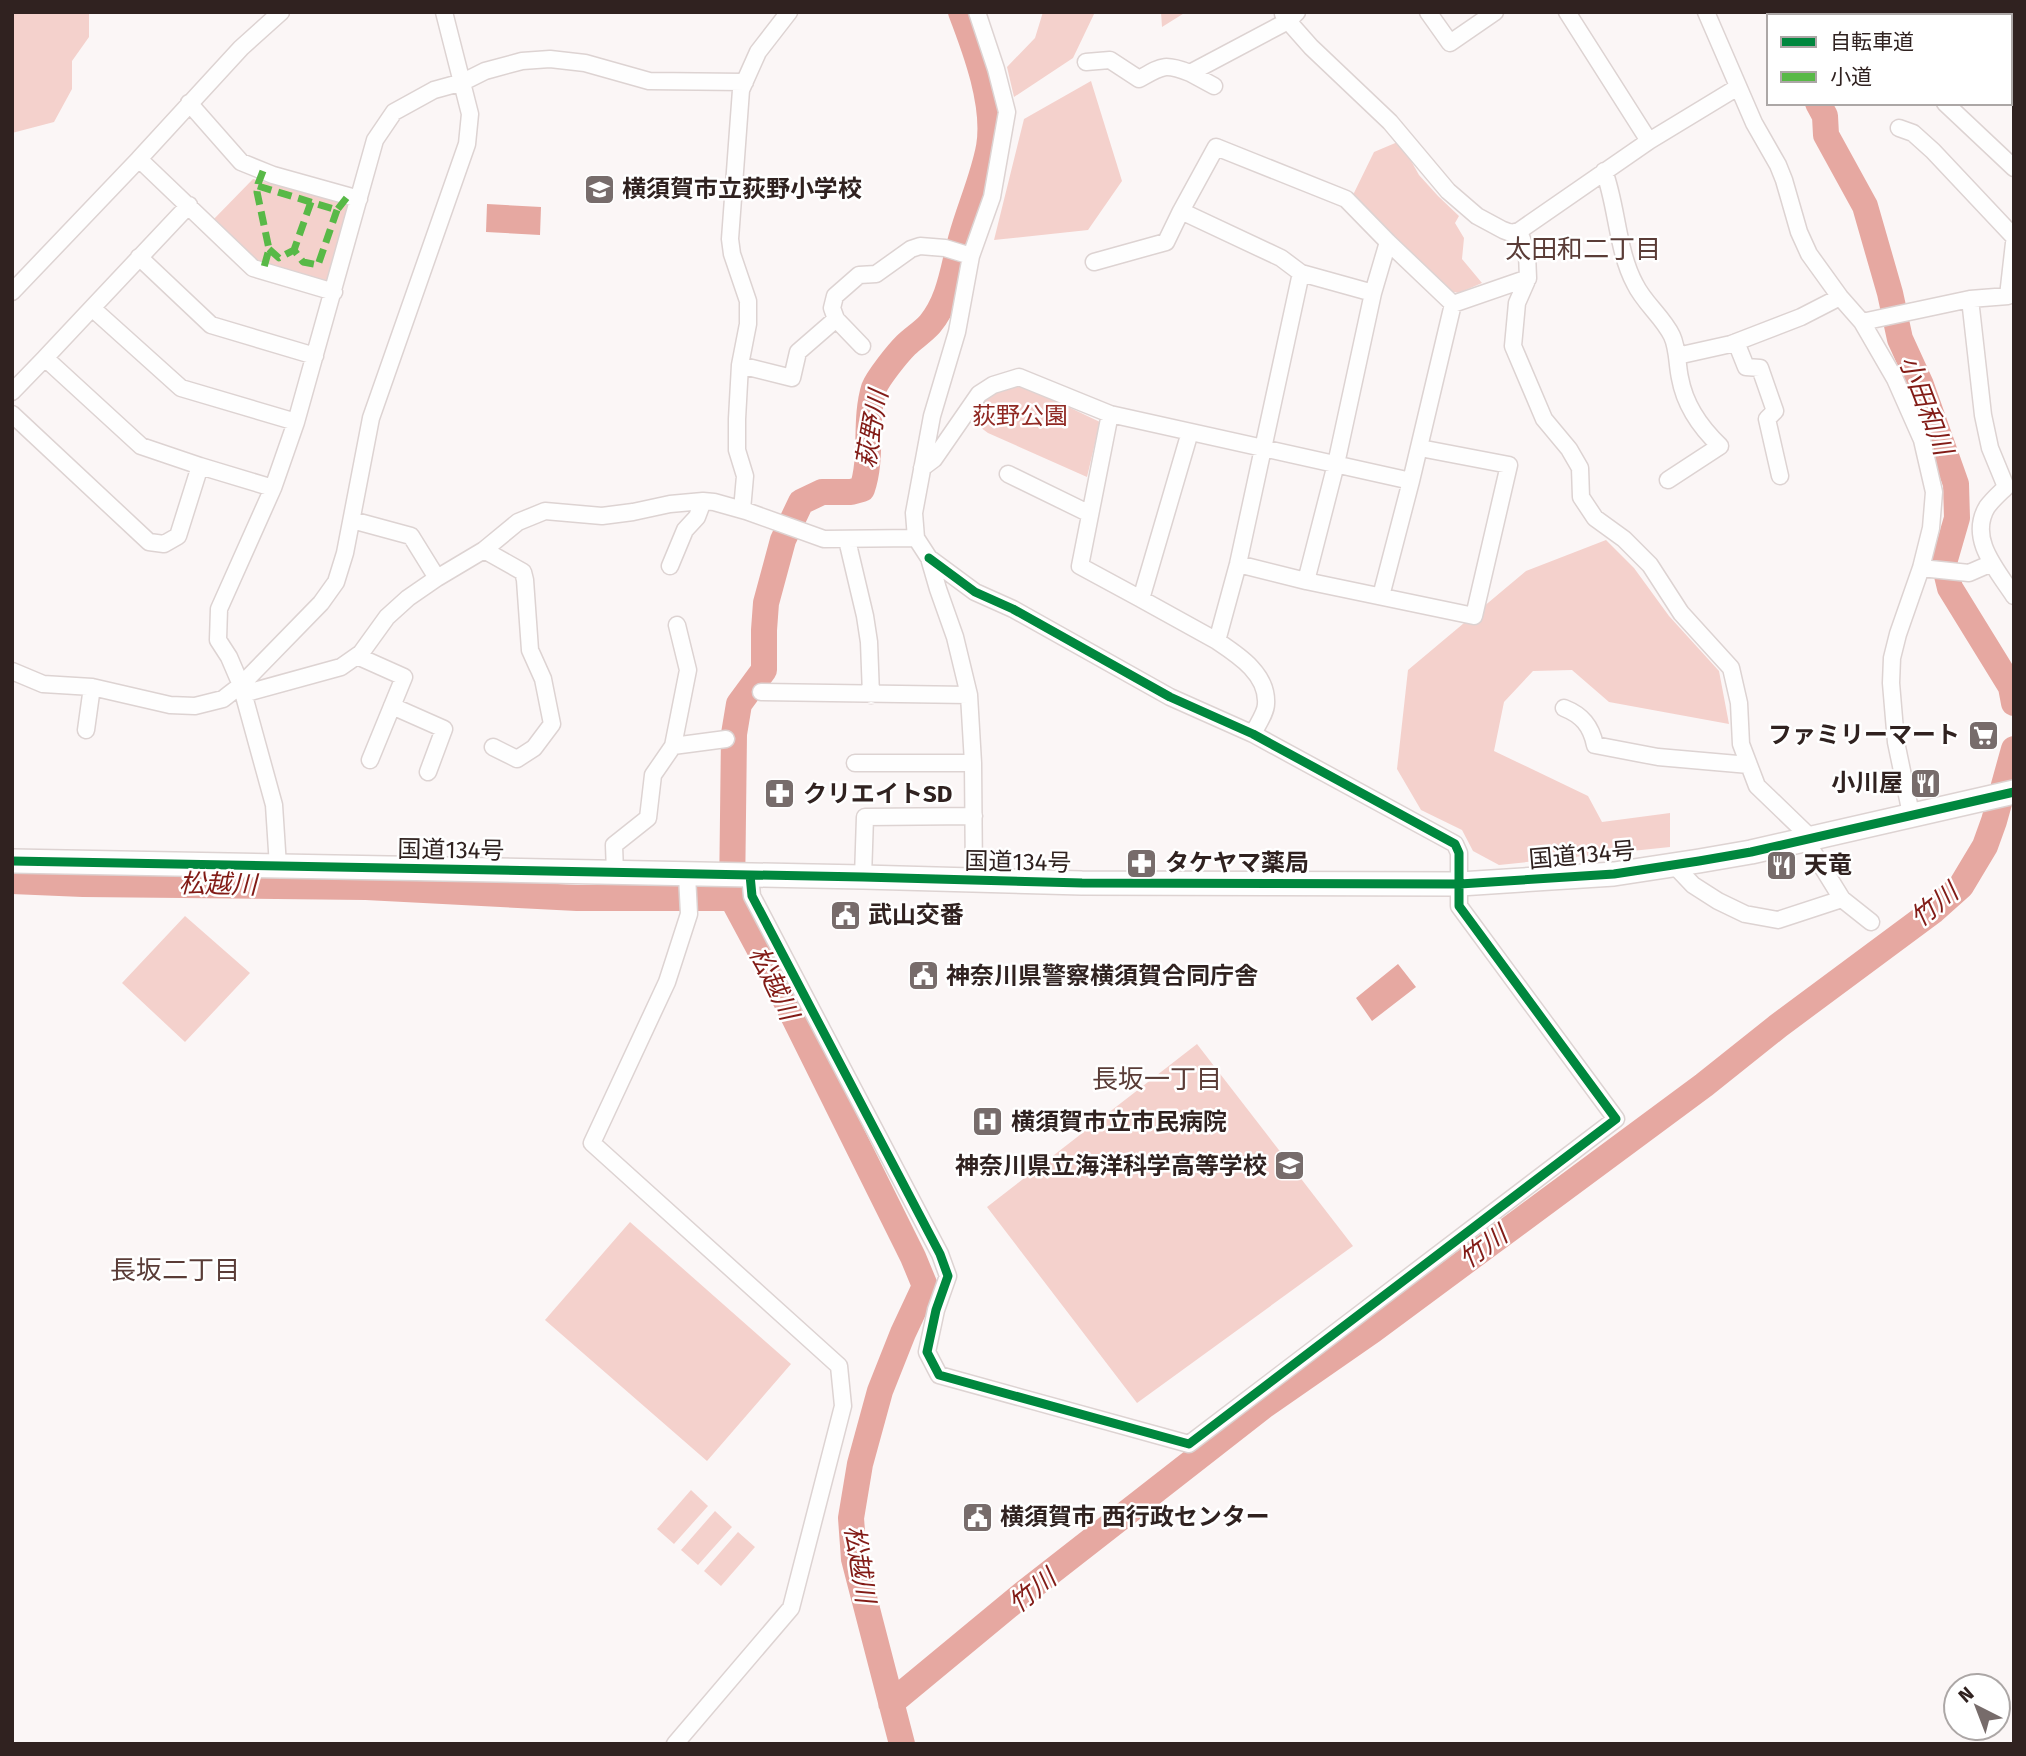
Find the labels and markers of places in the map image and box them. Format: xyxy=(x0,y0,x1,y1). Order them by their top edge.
school or university icon: 横須賀市立荻野小学校 xyxy=(582,172,616,206)
place label: 横須賀市立荻野小学校 xyxy=(622,175,862,203)
supermarket icon: ファミリーマート xyxy=(1966,718,2000,752)
place label: ファミリーマート xyxy=(1768,721,1960,749)
restaurant icon: 小川屋 xyxy=(1909,766,1943,800)
place label: 小川屋 xyxy=(1831,769,1903,797)
pharmacy icon: クリエイトSD xyxy=(763,777,797,811)
place label: クリエイトSD xyxy=(803,780,952,808)
pharmacy icon: タケヤマ薬局 xyxy=(1125,846,1159,880)
restaurant icon: 天竜 xyxy=(1764,848,1798,882)
place label: タケヤマ薬局 xyxy=(1165,849,1309,877)
place label: 天竜 xyxy=(1804,851,1852,879)
public building icon: 武山交番 xyxy=(828,898,862,932)
place label: 武山交番 xyxy=(868,901,964,929)
public building icon: 神奈川県警察横須賀合同庁舎 xyxy=(906,959,940,993)
place label: 神奈川県警察横須賀合同庁舎 xyxy=(946,962,1258,990)
hospital icon: 横須賀市立市民病院 xyxy=(971,1105,1005,1139)
place label: 横須賀市立市民病院 xyxy=(1011,1108,1227,1136)
school or university icon: 神奈川県立海洋科学高等学校 xyxy=(1273,1149,1307,1183)
place label: 神奈川県立海洋科学高等学校 xyxy=(955,1152,1267,1180)
public building icon: 横須賀市 西行政センター xyxy=(960,1500,994,1534)
place label: 横須賀市 西行政センター xyxy=(1000,1503,1270,1531)

